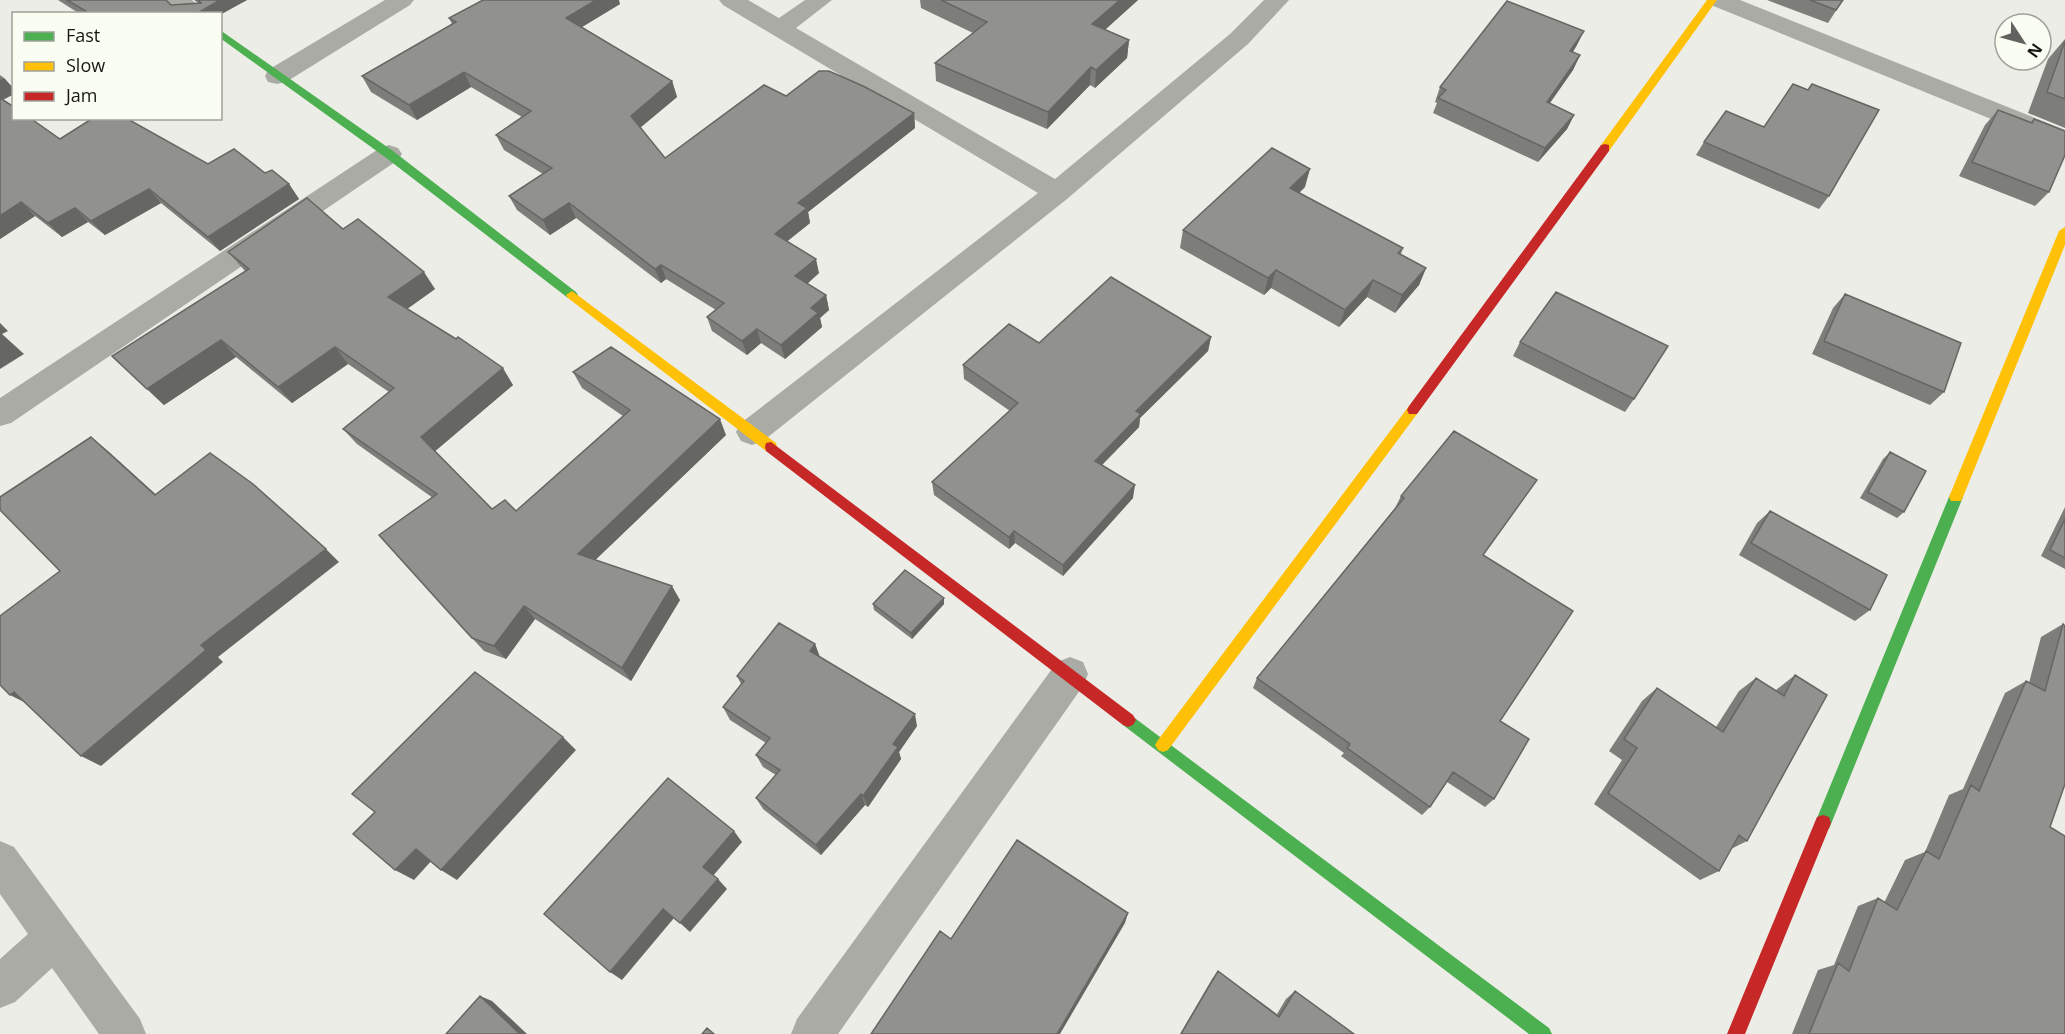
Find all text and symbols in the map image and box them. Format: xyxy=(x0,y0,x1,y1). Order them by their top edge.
legend xyxy=(12,12,222,120)
north arrow xyxy=(1993,12,2053,72)
text: Fast xyxy=(66,23,100,47)
text: N xyxy=(2022,39,2048,63)
text: Slow xyxy=(66,53,105,77)
text: Jam xyxy=(64,83,98,107)

